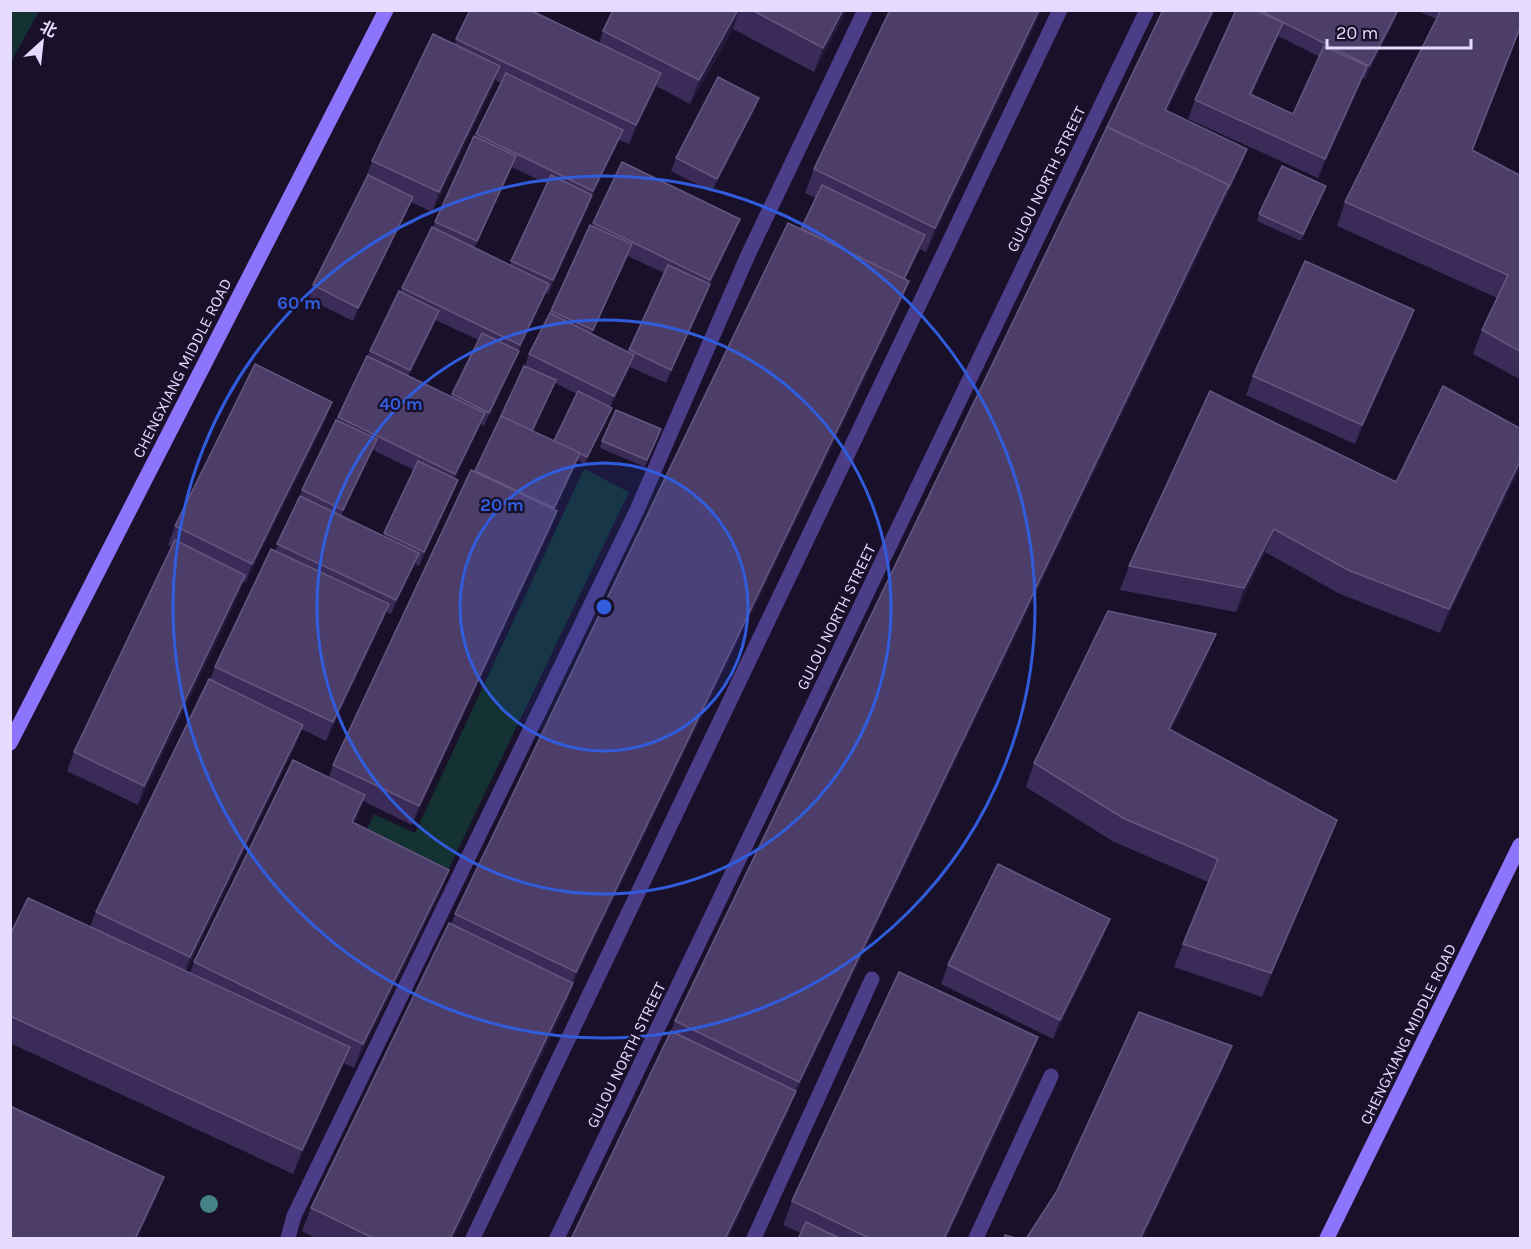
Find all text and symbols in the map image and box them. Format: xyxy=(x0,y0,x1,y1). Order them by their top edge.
north arrow xyxy=(12,12,72,72)
scale bar xyxy=(1327,12,1471,50)
text: 北 xyxy=(37,17,60,41)
text: 20 m xyxy=(1336,22,1378,44)
street label: GULOU NORTH STREET xyxy=(1002,103,1090,255)
street label: CHENGXIANG MIDDLE ROAD xyxy=(128,275,236,461)
text: 60 m xyxy=(277,292,321,314)
text: 40 m xyxy=(379,393,423,415)
text: 20 m xyxy=(480,494,524,516)
street label: GULOU NORTH STREET xyxy=(792,541,880,693)
centre of rings xyxy=(594,597,614,617)
street label: CHENGXIANG MIDDLE ROAD xyxy=(1356,940,1460,1128)
street label: GULOU NORTH STREET xyxy=(582,979,670,1131)

